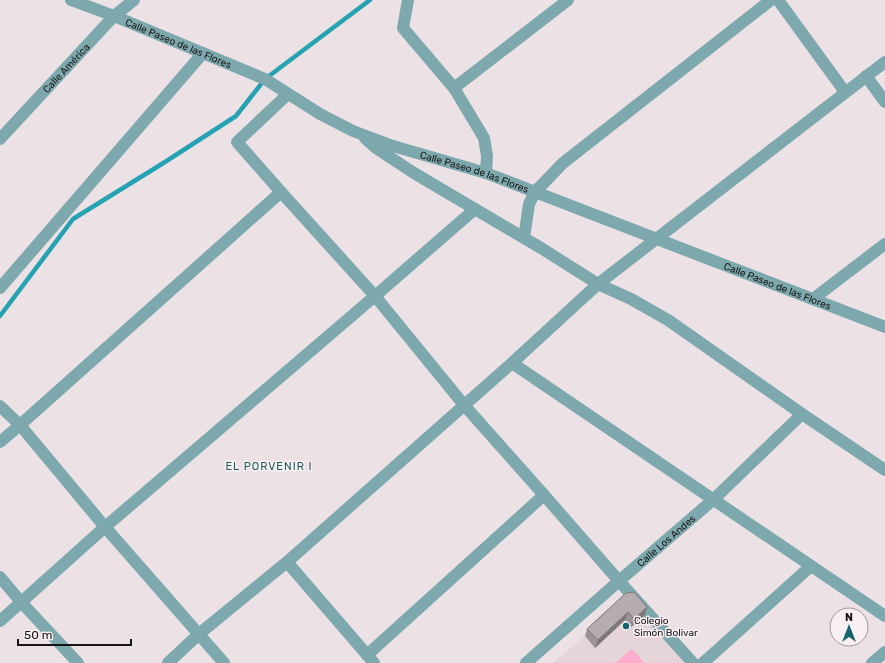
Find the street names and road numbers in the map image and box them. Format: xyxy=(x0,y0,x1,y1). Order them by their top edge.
street label: Calle Paseo de las Flores xyxy=(123,16,233,71)
street label: Calle América xyxy=(41,41,93,96)
street label: Calle Paseo de las Flores xyxy=(418,149,530,196)
street label: Calle Paseo de las Flores xyxy=(722,260,833,313)
street label: Calle Los Andes xyxy=(635,513,698,570)

